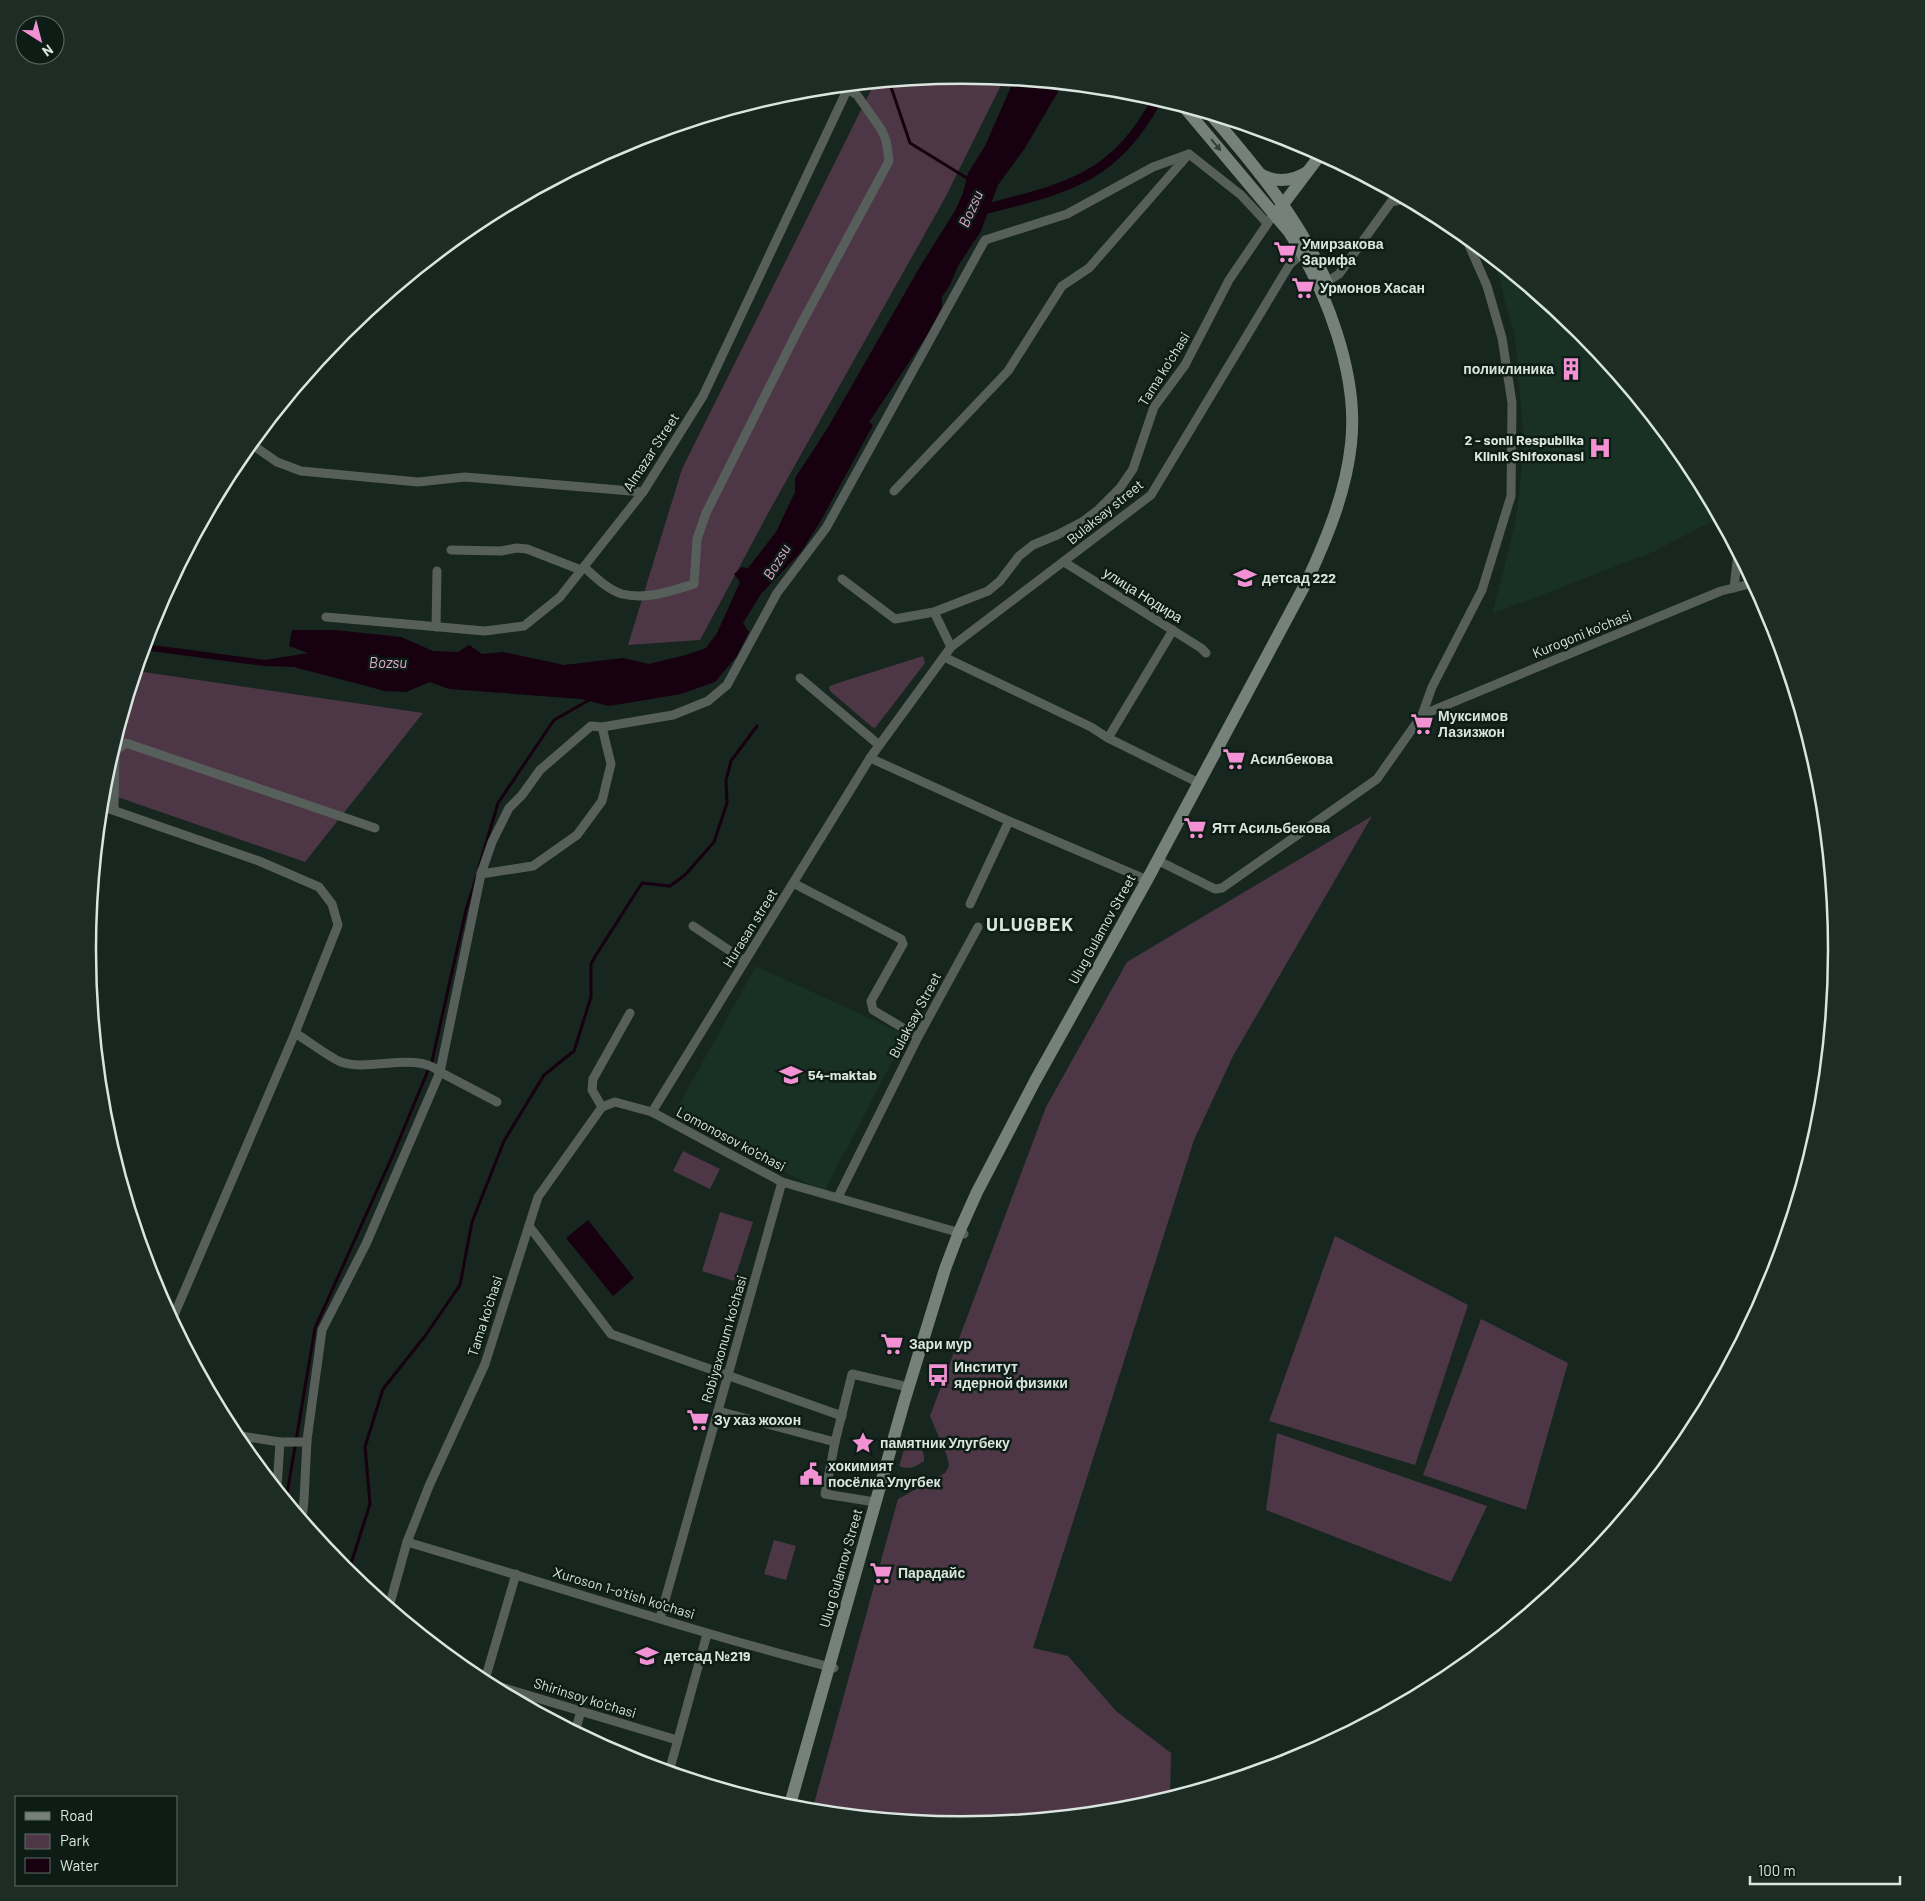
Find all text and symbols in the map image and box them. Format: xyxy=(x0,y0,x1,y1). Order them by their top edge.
north arrow xyxy=(15,15,65,65)
text: N xyxy=(39,41,57,61)
one-way arrow xyxy=(1210,138,1221,151)
water label: Bozsu xyxy=(954,187,986,230)
place label: Умирзакова Зарифа xyxy=(1302,235,1384,268)
supermarket icon: Умирзакова Зарифа xyxy=(1272,239,1298,265)
supermarket icon: Урмонов Хасан xyxy=(1290,275,1316,301)
place label: Урмонов Хасан xyxy=(1320,279,1425,296)
street label: Tama ko'chasi xyxy=(1134,329,1193,409)
building icon: поликлиника xyxy=(1558,356,1584,382)
place label: поликлиника xyxy=(1463,360,1554,377)
street label: Almazar Street xyxy=(619,409,682,494)
place label: 2 - sonli Respublika Klinik Shifoxonasi xyxy=(1464,431,1584,464)
hospital icon: 2 - sonli Respublika Klinik Shifoxonasi xyxy=(1587,435,1613,461)
street label: Bulaksay street xyxy=(1063,476,1146,548)
water label: Bozsu xyxy=(759,540,794,583)
street label: улица Нодира xyxy=(1100,563,1186,626)
school or university icon: детсад 222 xyxy=(1232,565,1258,591)
place label: детсад 222 xyxy=(1262,569,1336,586)
street label: Kurogoni ko'chasi xyxy=(1530,606,1634,661)
water label: Bozsu xyxy=(369,653,407,671)
place label: Муксимов Лазизжон xyxy=(1438,707,1508,740)
supermarket icon: Муксимов Лазизжон xyxy=(1409,711,1435,737)
supermarket icon: Асилбекова xyxy=(1221,746,1247,772)
place label: Асилбекова xyxy=(1250,750,1333,767)
supermarket icon: Ятт Асильбекова xyxy=(1182,815,1208,841)
place label: Ятт Асильбекова xyxy=(1212,819,1331,836)
street label: Ulug Gulamov Street xyxy=(1064,871,1139,987)
street label: Hurasan street xyxy=(719,885,781,970)
district label: ULUGBEK xyxy=(986,912,1074,935)
street label: Bulaksay Street xyxy=(885,969,944,1061)
school or university icon: 54-maktab xyxy=(778,1062,804,1088)
place label: 54-maktab xyxy=(808,1066,877,1083)
street label: Lomonosov ko'chasi xyxy=(674,1103,789,1174)
street label: Tama ko'chasi xyxy=(463,1273,506,1358)
street label: Robiyaxonum ko'chasi xyxy=(697,1273,750,1405)
supermarket icon: Зари мур xyxy=(879,1331,905,1357)
place label: Зари мур xyxy=(909,1335,972,1352)
place label: Институт ядерной физики xyxy=(954,1358,1068,1391)
bus stop icon: Институт ядерной физики xyxy=(925,1362,951,1388)
supermarket icon: Зу хаз жохон xyxy=(685,1407,711,1433)
place label: Зу хаз жохон xyxy=(714,1411,801,1428)
place icon: памятник Улугбеку xyxy=(850,1430,876,1456)
place label: памятник Улугбеку xyxy=(880,1434,1010,1451)
place label: хокимият посёлка Улугбек xyxy=(828,1457,941,1490)
public building icon: хокимият посёлка Улугбек xyxy=(798,1461,824,1487)
street label: Ulug Gulamov Street xyxy=(815,1506,866,1629)
supermarket icon: Парадайс xyxy=(868,1560,894,1586)
street label: Хuroson 1-o'tish ko'chasi xyxy=(551,1563,697,1622)
place label: Парадайс xyxy=(898,1564,965,1581)
school or university icon: детсад №219 xyxy=(634,1643,660,1669)
place label: детсад №219 xyxy=(664,1647,750,1664)
street label: Shirinsoy ko'chasi xyxy=(532,1674,639,1721)
legend xyxy=(15,1796,178,1886)
text: Road xyxy=(60,1806,93,1824)
text: Park xyxy=(60,1831,90,1849)
scale bar xyxy=(1750,1854,1900,1886)
text: Water xyxy=(60,1856,99,1874)
text: 100 m xyxy=(1758,1861,1796,1879)

